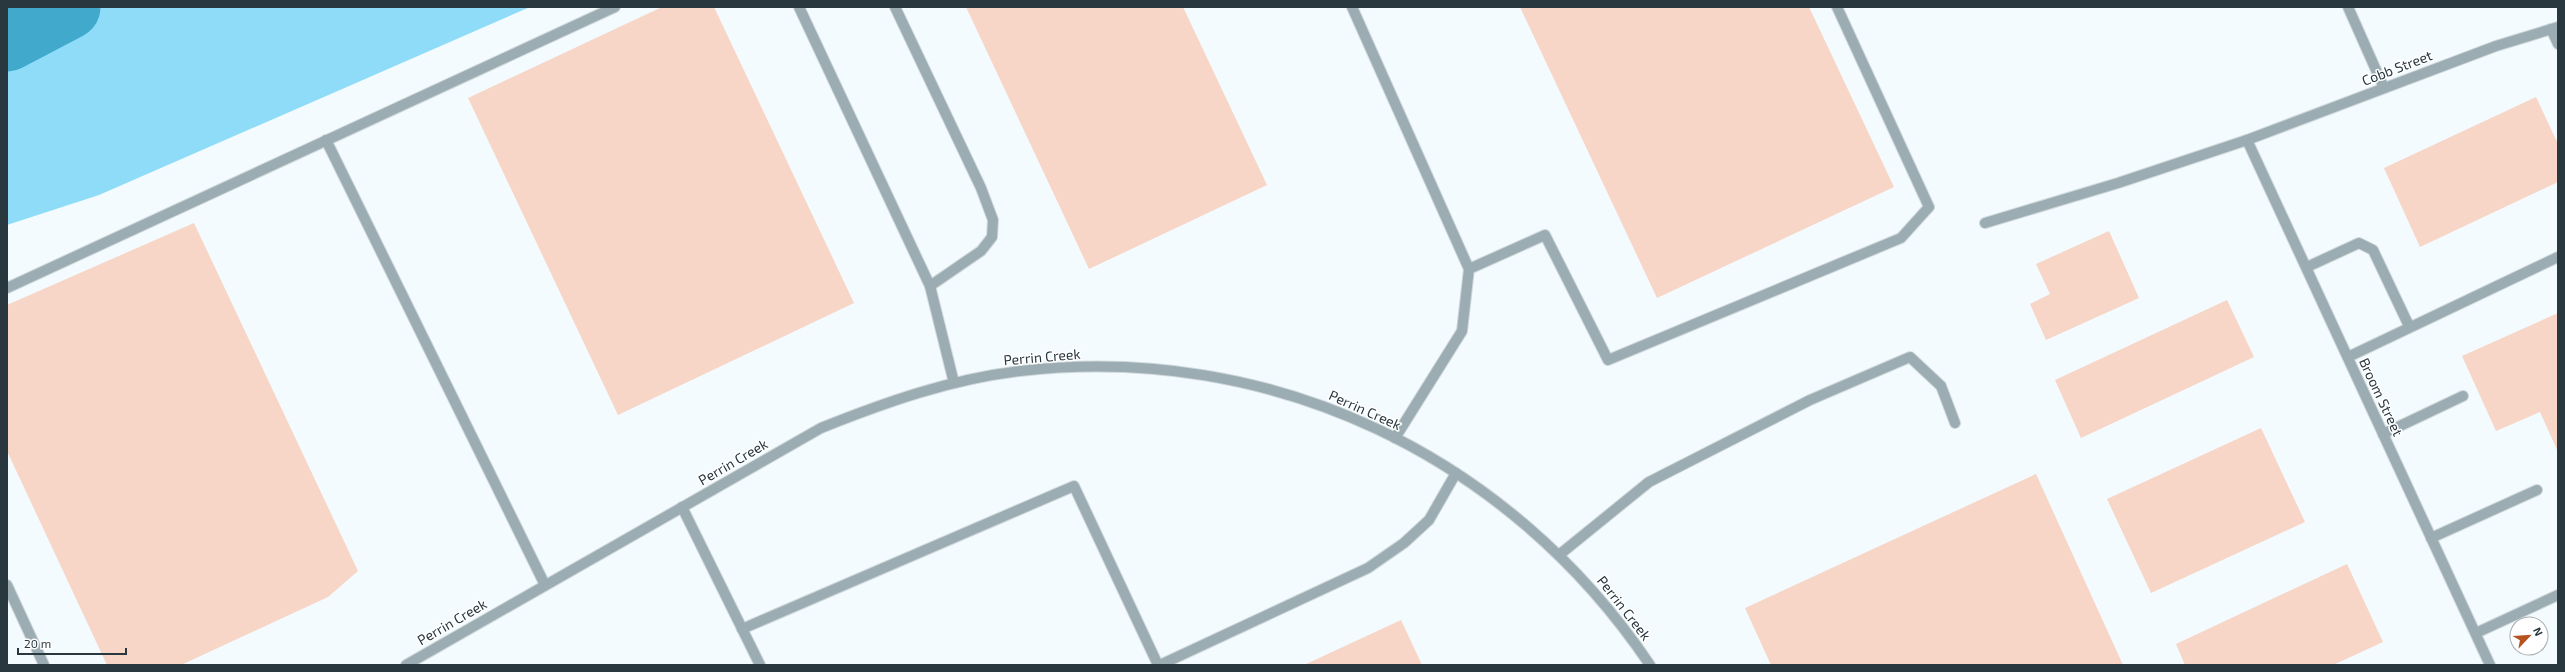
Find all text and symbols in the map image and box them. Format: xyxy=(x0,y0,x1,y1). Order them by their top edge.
street label: Cobb Street xyxy=(2359,46,2434,89)
street label: Perrin Creek xyxy=(1003,345,1081,368)
street label: Broom Street xyxy=(2356,355,2407,439)
street label: Perrin Creek xyxy=(1326,386,1404,433)
street label: Perrin Creek xyxy=(695,435,770,488)
street label: Perrin Creek xyxy=(1594,572,1655,643)
street label: Perrin Creek xyxy=(414,595,489,648)
north arrow xyxy=(2509,616,2549,656)
text: N xyxy=(2531,625,2546,638)
scale bar xyxy=(18,630,126,656)
text: 20 m xyxy=(24,636,51,650)

